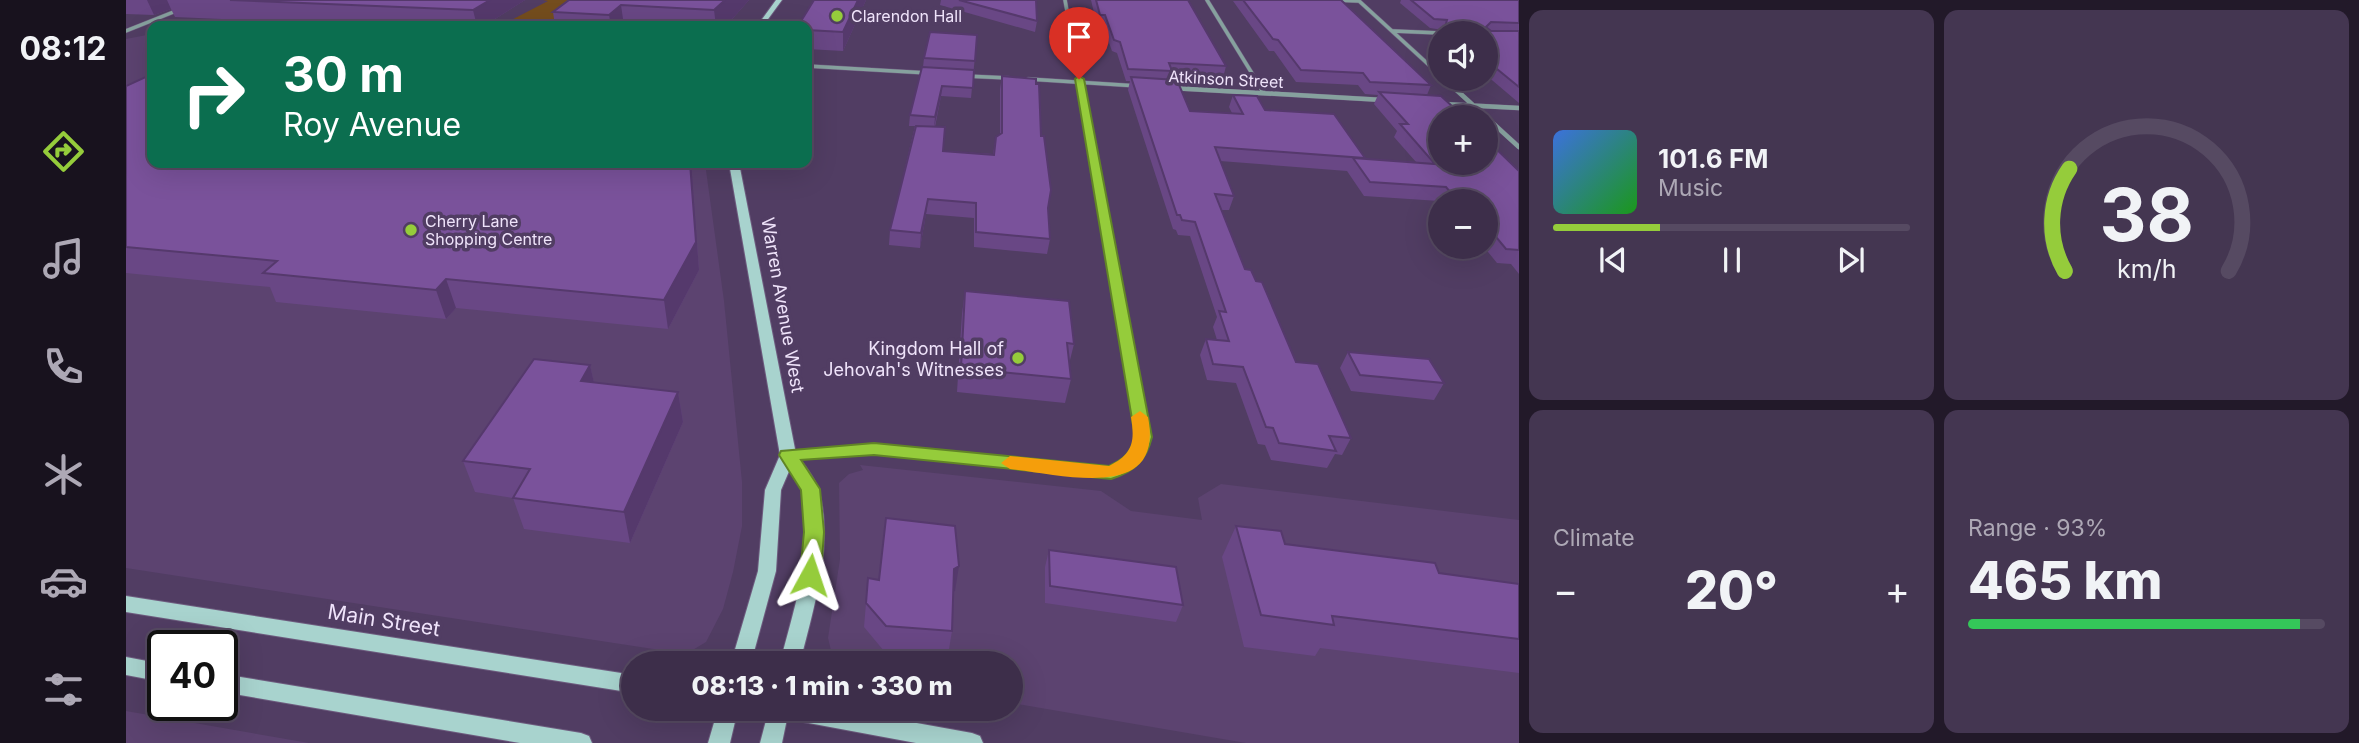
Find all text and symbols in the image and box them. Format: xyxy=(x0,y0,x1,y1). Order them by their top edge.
place label: Clarendon Hall xyxy=(851,6,962,26)
pin xyxy=(1049,7,1109,79)
marker: Clarendon Hall xyxy=(829,8,845,24)
icon: arrive xyxy=(1060,18,1098,56)
map controls xyxy=(1428,21,1498,259)
button: sound xyxy=(1428,21,1498,91)
text: 08:12 xyxy=(19,29,107,68)
text: 30 m xyxy=(283,45,404,104)
icon: right xyxy=(168,49,259,140)
street label: Atkinson Street xyxy=(1168,66,1284,92)
text: Roy Avenue xyxy=(283,105,461,144)
button: + xyxy=(1428,105,1498,175)
icon: directions xyxy=(39,127,88,176)
text: 101.6 FM xyxy=(1658,143,1768,174)
text: 38 xyxy=(2099,170,2194,259)
text: Music xyxy=(1658,174,1723,202)
button: − xyxy=(1428,189,1498,259)
place label: Cherry Lane Shopping Centre xyxy=(425,211,552,249)
street label: Warren Avenue West xyxy=(757,216,809,394)
marker: Cherry Lane Shopping Centre xyxy=(403,222,419,238)
icon: music xyxy=(39,234,88,283)
icon: previous xyxy=(1594,241,1632,279)
icon: pause xyxy=(1713,241,1751,279)
icon: next xyxy=(1832,241,1870,279)
text: km/h xyxy=(2117,254,2176,284)
place label: Kingdom Hall of Jehovah's Witnesses xyxy=(823,338,1004,380)
icon: phone xyxy=(39,342,88,391)
marker: Kingdom Hall of Jehovah's Witnesses xyxy=(1010,350,1026,366)
icon: climate xyxy=(39,450,88,499)
text: Range · 93% xyxy=(1968,514,2107,542)
text: Climate xyxy=(1553,524,1635,552)
position arrow xyxy=(773,538,847,612)
text: 465 km xyxy=(1968,549,2163,612)
icon: car xyxy=(39,557,88,606)
text: 20° xyxy=(1685,559,1778,622)
text: − xyxy=(1553,567,1578,613)
text: + xyxy=(1885,567,1910,613)
street label: Main Street xyxy=(326,599,442,641)
speed limit sign: 40 xyxy=(147,630,238,721)
icon: filters xyxy=(39,665,88,714)
text: 08:13 · 1 min · 330 m xyxy=(691,670,953,701)

